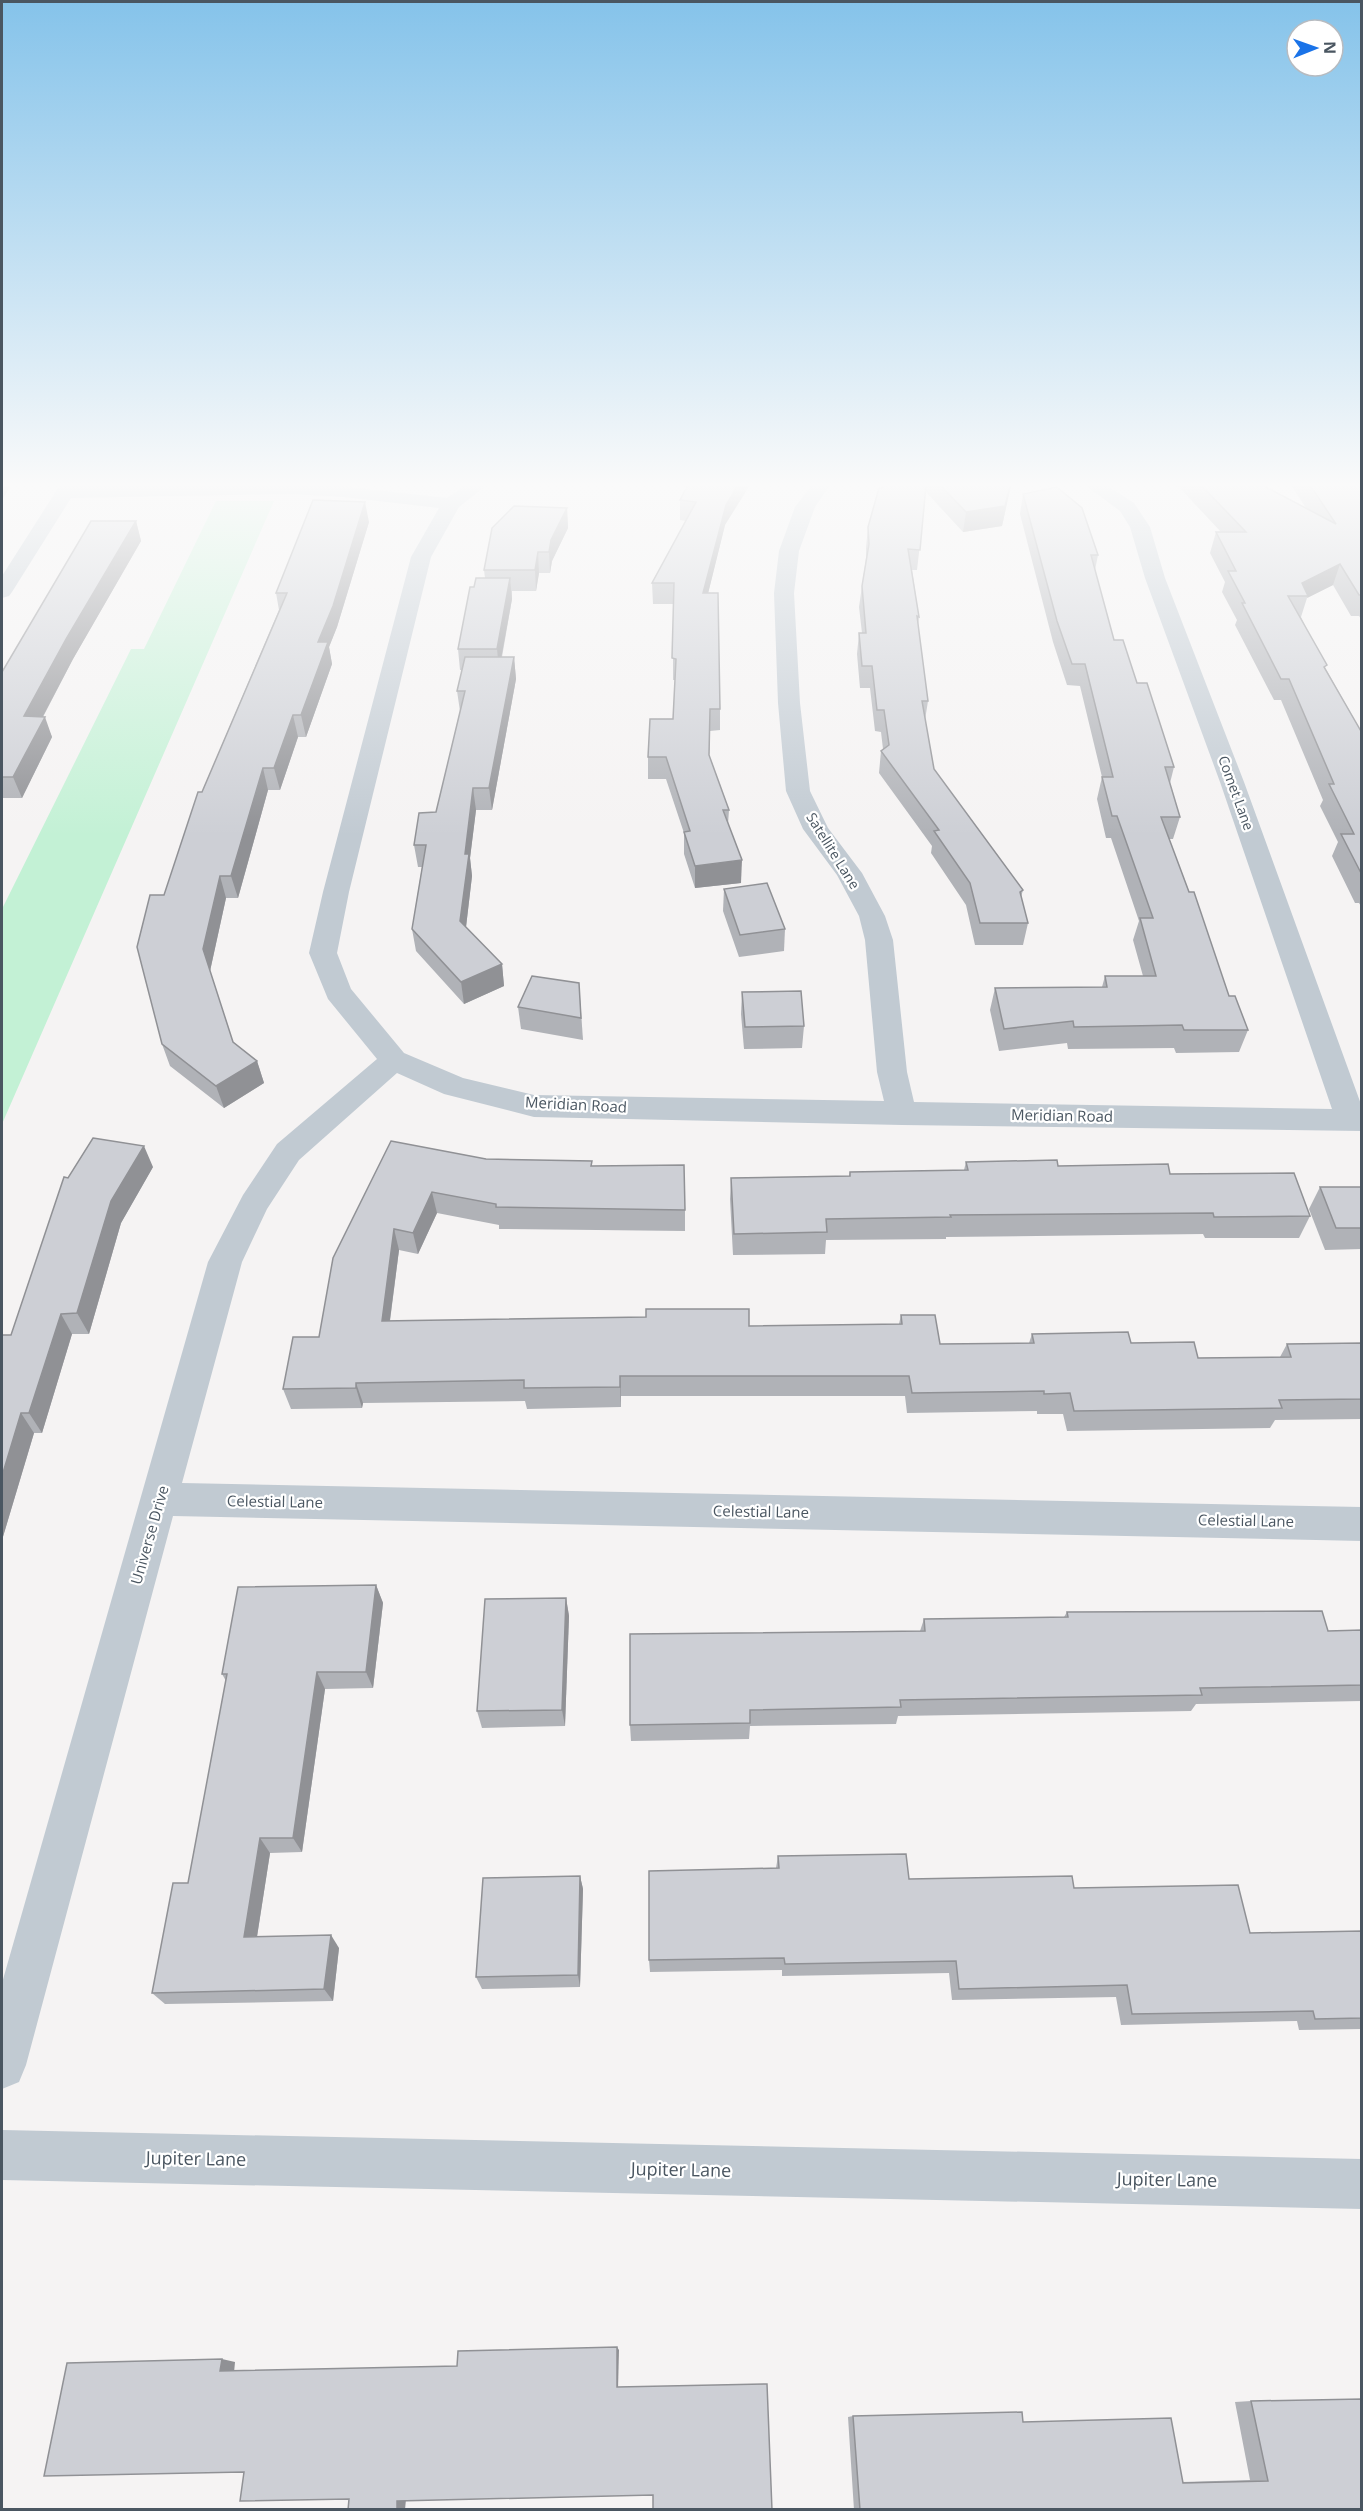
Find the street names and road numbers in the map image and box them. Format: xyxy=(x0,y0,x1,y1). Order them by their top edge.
street label: Comet Lane xyxy=(1214,753,1259,833)
street label: Satellite Lane xyxy=(802,809,865,893)
street label: Meridian Road xyxy=(525,1091,628,1117)
street label: Meridian Road xyxy=(1011,1104,1113,1126)
street label: Universe Drive xyxy=(125,1483,173,1587)
street label: Celestial Lane xyxy=(227,1490,323,1512)
street label: Celestial Lane xyxy=(713,1500,809,1522)
street label: Celestial Lane xyxy=(1198,1509,1294,1531)
street label: Jupiter Lane xyxy=(144,2145,246,2171)
street label: Jupiter Lane xyxy=(629,2156,731,2182)
street label: Jupiter Lane xyxy=(1115,2166,1217,2192)

